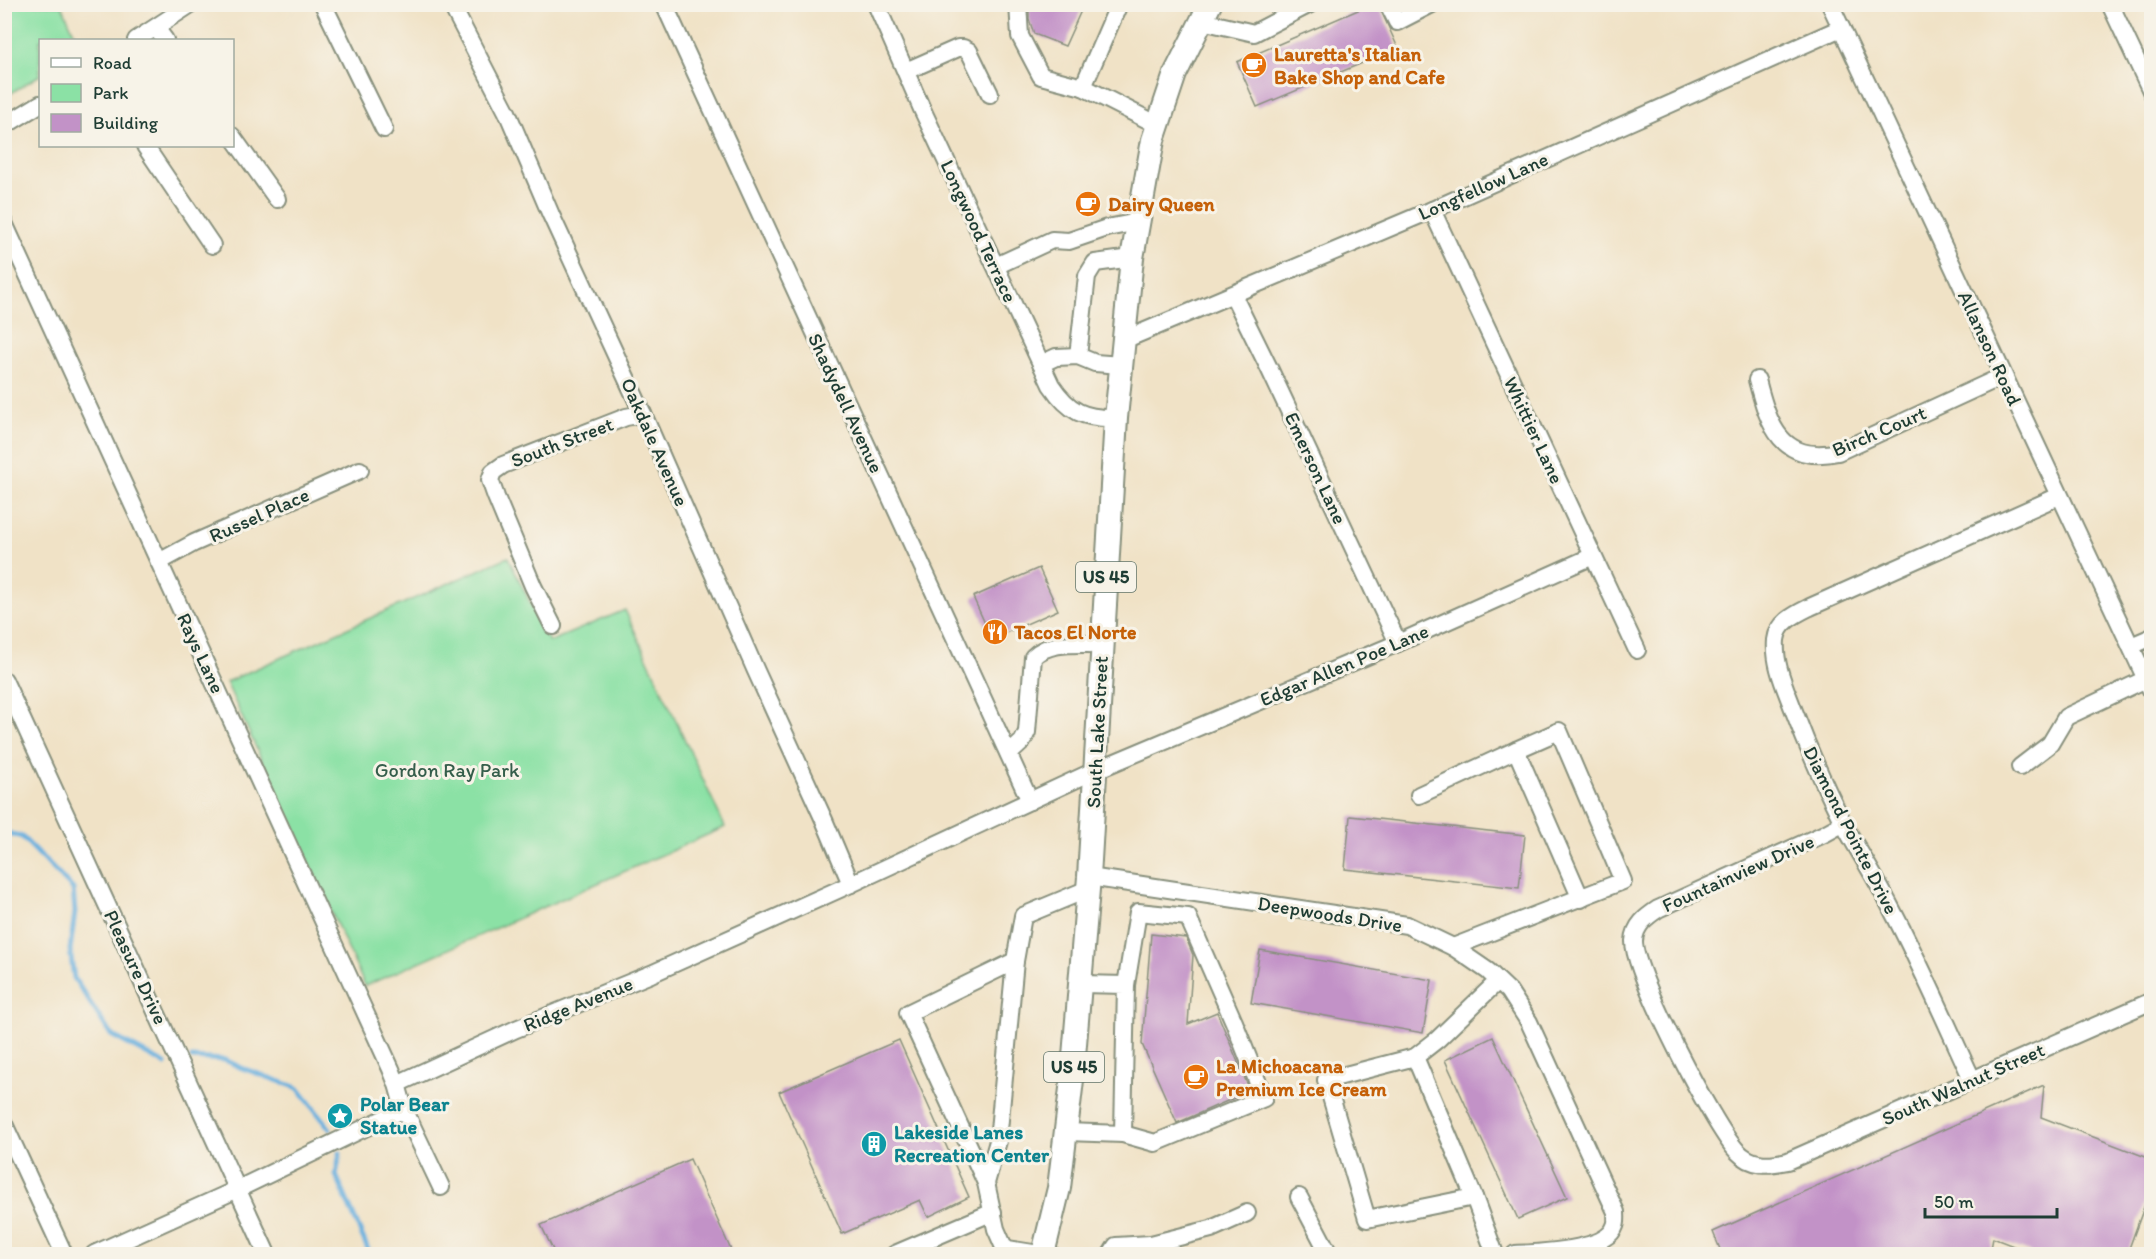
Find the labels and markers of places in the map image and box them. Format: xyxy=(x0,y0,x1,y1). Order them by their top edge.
place label: Lauretta's Italian Bake Shop and Cafe xyxy=(1274,42,1446,90)
cafe icon: Lauretta's Italian Bake Shop and Cafe xyxy=(1239,50,1269,80)
cafe icon: Dairy Queen xyxy=(1073,189,1103,219)
place label: Dairy Queen xyxy=(1108,192,1215,217)
restaurant icon: Tacos El Norte xyxy=(980,617,1010,647)
place label: Tacos El Norte xyxy=(1013,620,1137,644)
place label: La Michoacana Premium Ice Cream xyxy=(1216,1054,1387,1101)
cafe icon: La Michoacana Premium Ice Cream xyxy=(1181,1062,1211,1092)
place label: Polar Bear Statue xyxy=(360,1092,450,1139)
place icon: Polar Bear Statue xyxy=(325,1101,355,1131)
place label: Lakeside Lanes Recreation Center xyxy=(894,1120,1050,1167)
building icon: Lakeside Lanes Recreation Center xyxy=(859,1129,889,1159)

